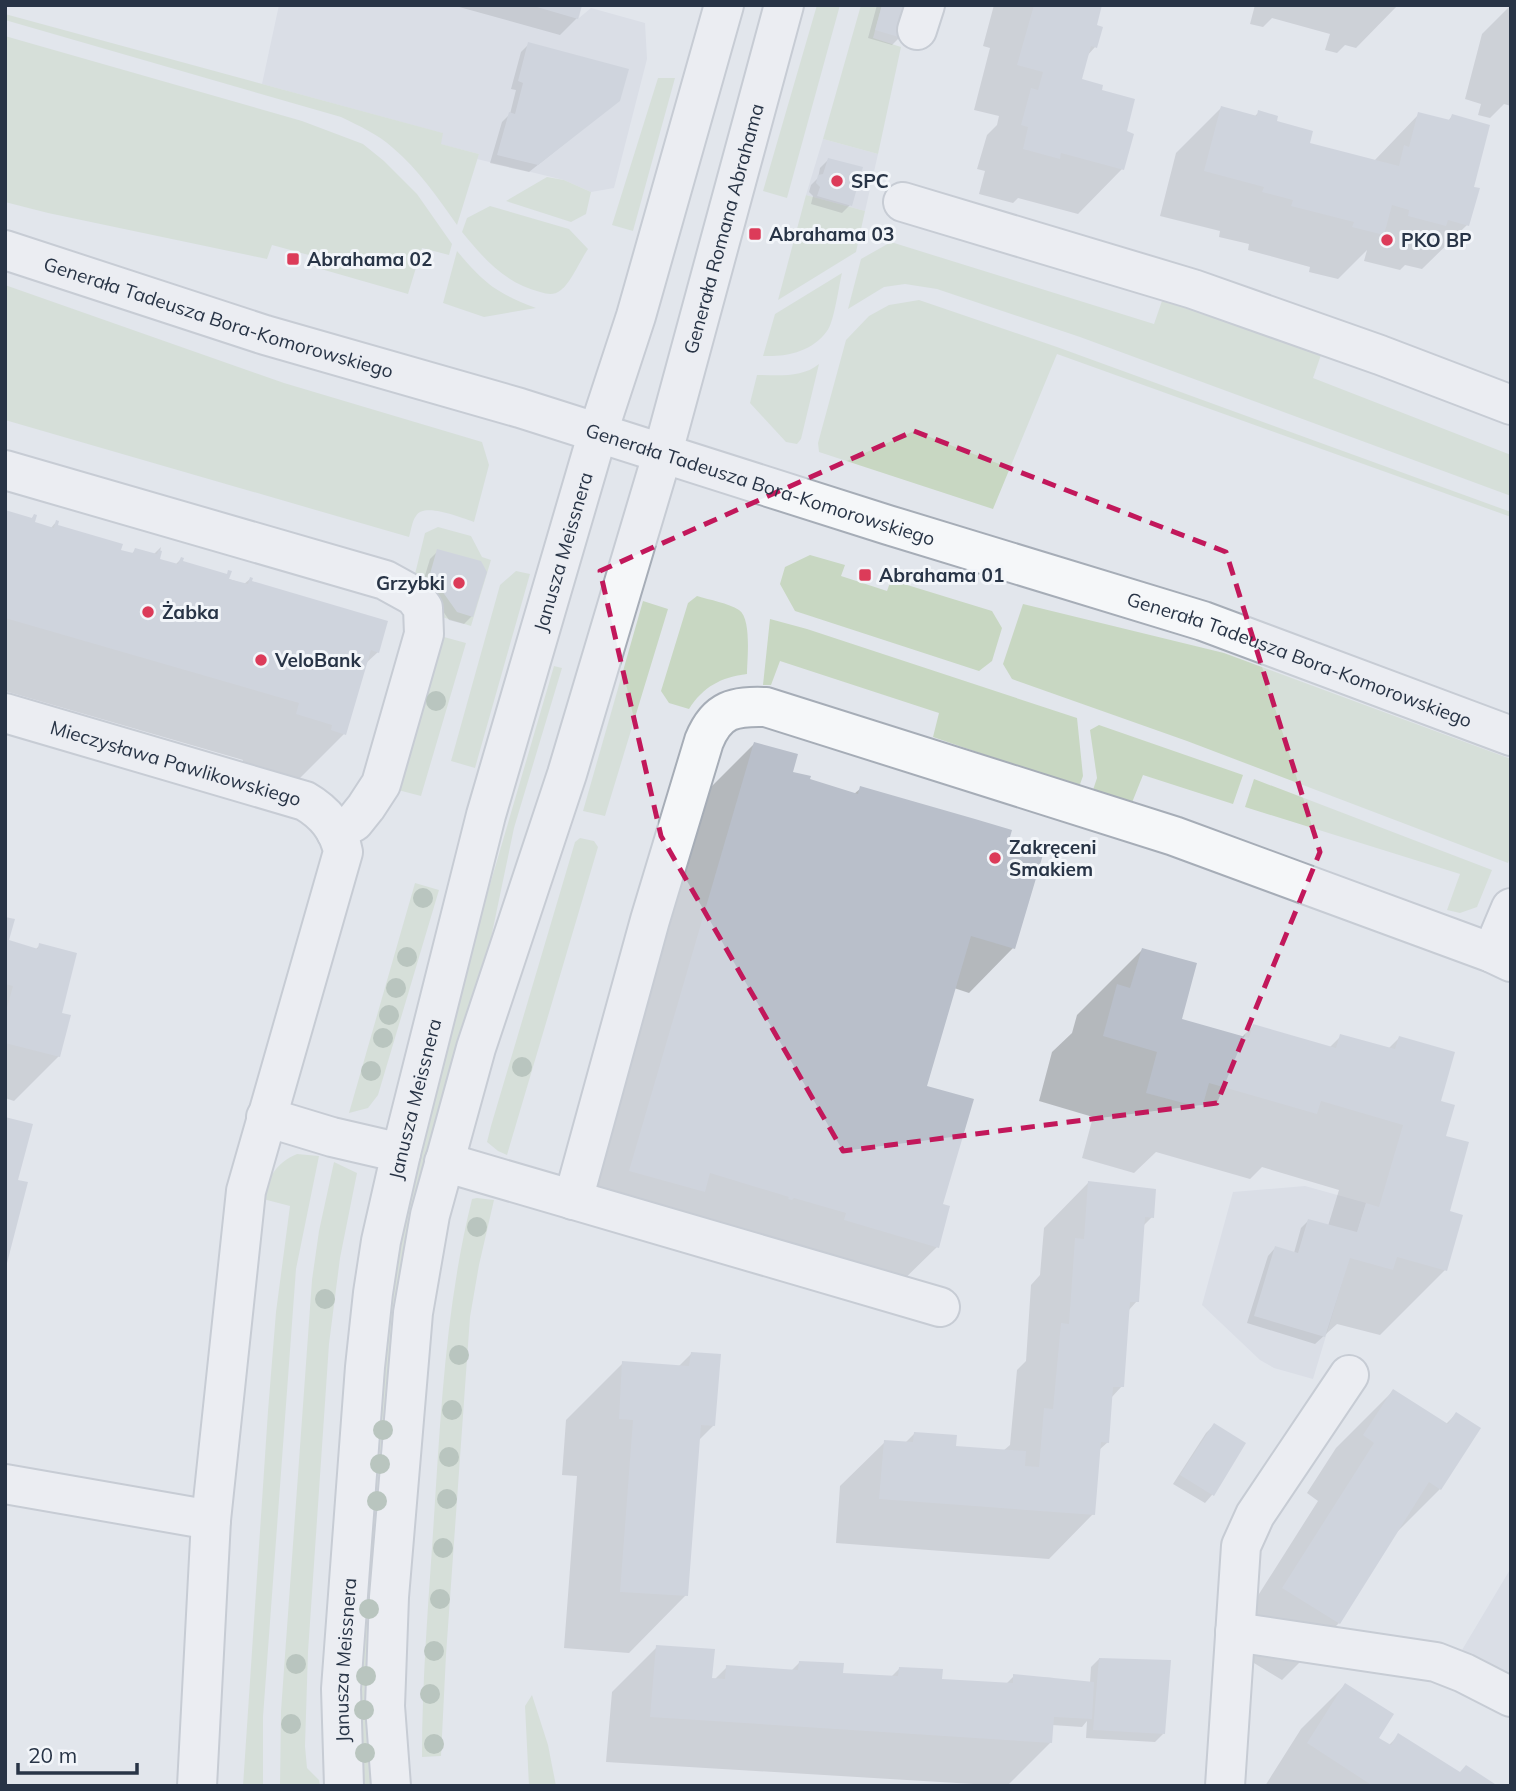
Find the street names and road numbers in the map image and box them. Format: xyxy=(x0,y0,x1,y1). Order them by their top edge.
street label: Generała Romana Abrahama xyxy=(678,101,769,357)
street label: Generała Tadeusza Bora-Komorowskiego xyxy=(41,251,396,383)
street label: Generała Tadeusza Bora-Komorowskiego xyxy=(583,418,938,551)
street label: Janusza Meissnera xyxy=(528,469,598,634)
street label: Generała Tadeusza Bora-Komorowskiego xyxy=(1124,587,1475,732)
street label: Mieczysława Pawlikowskiego xyxy=(48,715,304,811)
street label: Janusza Meissnera xyxy=(383,1016,446,1182)
street label: Janusza Meissnera xyxy=(329,1577,361,1743)

